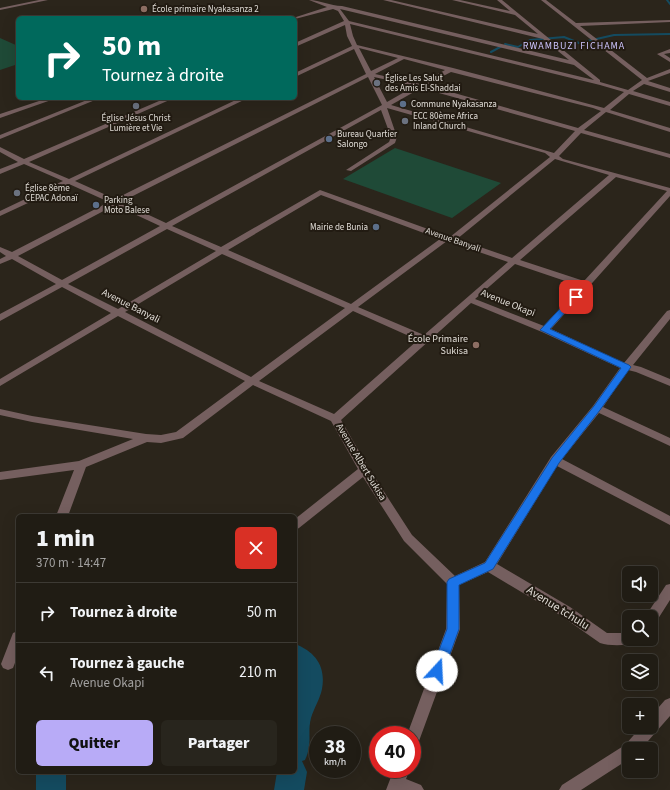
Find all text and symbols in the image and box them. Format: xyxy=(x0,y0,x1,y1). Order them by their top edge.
place label: École primaire Nyakasanza 2 xyxy=(152,3,259,16)
marker: École primaire Nyakasanza 2 xyxy=(139,4,149,14)
text: 50 m xyxy=(102,26,161,66)
icon: right xyxy=(36,32,88,84)
district label: RWAMBUZI FICHAMA xyxy=(523,39,625,53)
text: Tournez à droite xyxy=(102,63,224,88)
place label: Église Les Salut des Amis El-Shaddai xyxy=(385,72,461,95)
marker: Église Les Salut des Amis El-Shaddai xyxy=(372,78,382,88)
place label: Commune Nyakasanza xyxy=(411,98,497,111)
marker: Commune Nyakasanza xyxy=(398,99,408,109)
marker: Église Jésus Christ Lumière et Vie xyxy=(131,101,141,111)
place label: ECC 80ème Africa Inland Church xyxy=(413,110,478,133)
place label: Église Jésus Christ Lumière et Vie xyxy=(102,112,170,135)
marker: ECC 80ème Africa Inland Church xyxy=(400,116,410,126)
place label: Bureau Quartier Salongo xyxy=(337,128,398,151)
marker: Bureau Quartier Salongo xyxy=(324,134,334,144)
place label: Église 8ème CEPAC Adonaï xyxy=(25,182,79,205)
marker: Église 8ème CEPAC Adonaï xyxy=(12,188,22,198)
place label: Parking Moto Balese xyxy=(104,194,150,217)
marker: Parking Moto Balese xyxy=(91,200,101,210)
place label: Mairie de Bunia xyxy=(310,221,368,234)
marker: Mairie de Bunia xyxy=(371,222,381,232)
street label: Avenue Banyali xyxy=(424,225,482,255)
pin xyxy=(559,280,593,314)
street label: Avenue Banyali xyxy=(99,285,163,327)
street label: Avenue Okapi xyxy=(479,286,537,320)
icon: arrive xyxy=(565,286,587,308)
place label: École Primaire Sukisa xyxy=(408,332,468,358)
marker: École Primaire Sukisa xyxy=(471,340,481,350)
street label: Avenue Albert Sukisa xyxy=(332,421,390,503)
text: 1 min xyxy=(36,521,95,556)
button: close xyxy=(235,527,277,569)
text: 370 m · 14:47 xyxy=(36,554,106,572)
map controls xyxy=(622,566,658,778)
button: sound xyxy=(622,566,658,602)
street label: Avenue tchulu xyxy=(523,582,593,634)
icon: right xyxy=(36,602,58,624)
text: Tournez à droite xyxy=(70,602,177,623)
text: 50 m xyxy=(247,602,277,623)
button: search xyxy=(622,610,658,646)
position arrow xyxy=(416,650,458,692)
text: Tournez à gauche xyxy=(70,653,185,674)
button: layers xyxy=(622,654,658,690)
icon: left xyxy=(36,662,58,684)
text: 210 m xyxy=(239,662,277,683)
text: Avenue Okapi xyxy=(70,674,145,692)
button: + xyxy=(622,698,658,734)
button: Quitter xyxy=(36,720,153,766)
button: Partager xyxy=(161,720,277,766)
speed limit sign: 40 xyxy=(369,726,421,778)
text: 38 xyxy=(324,733,346,761)
button: − xyxy=(622,742,658,778)
text: km/h xyxy=(324,755,346,769)

